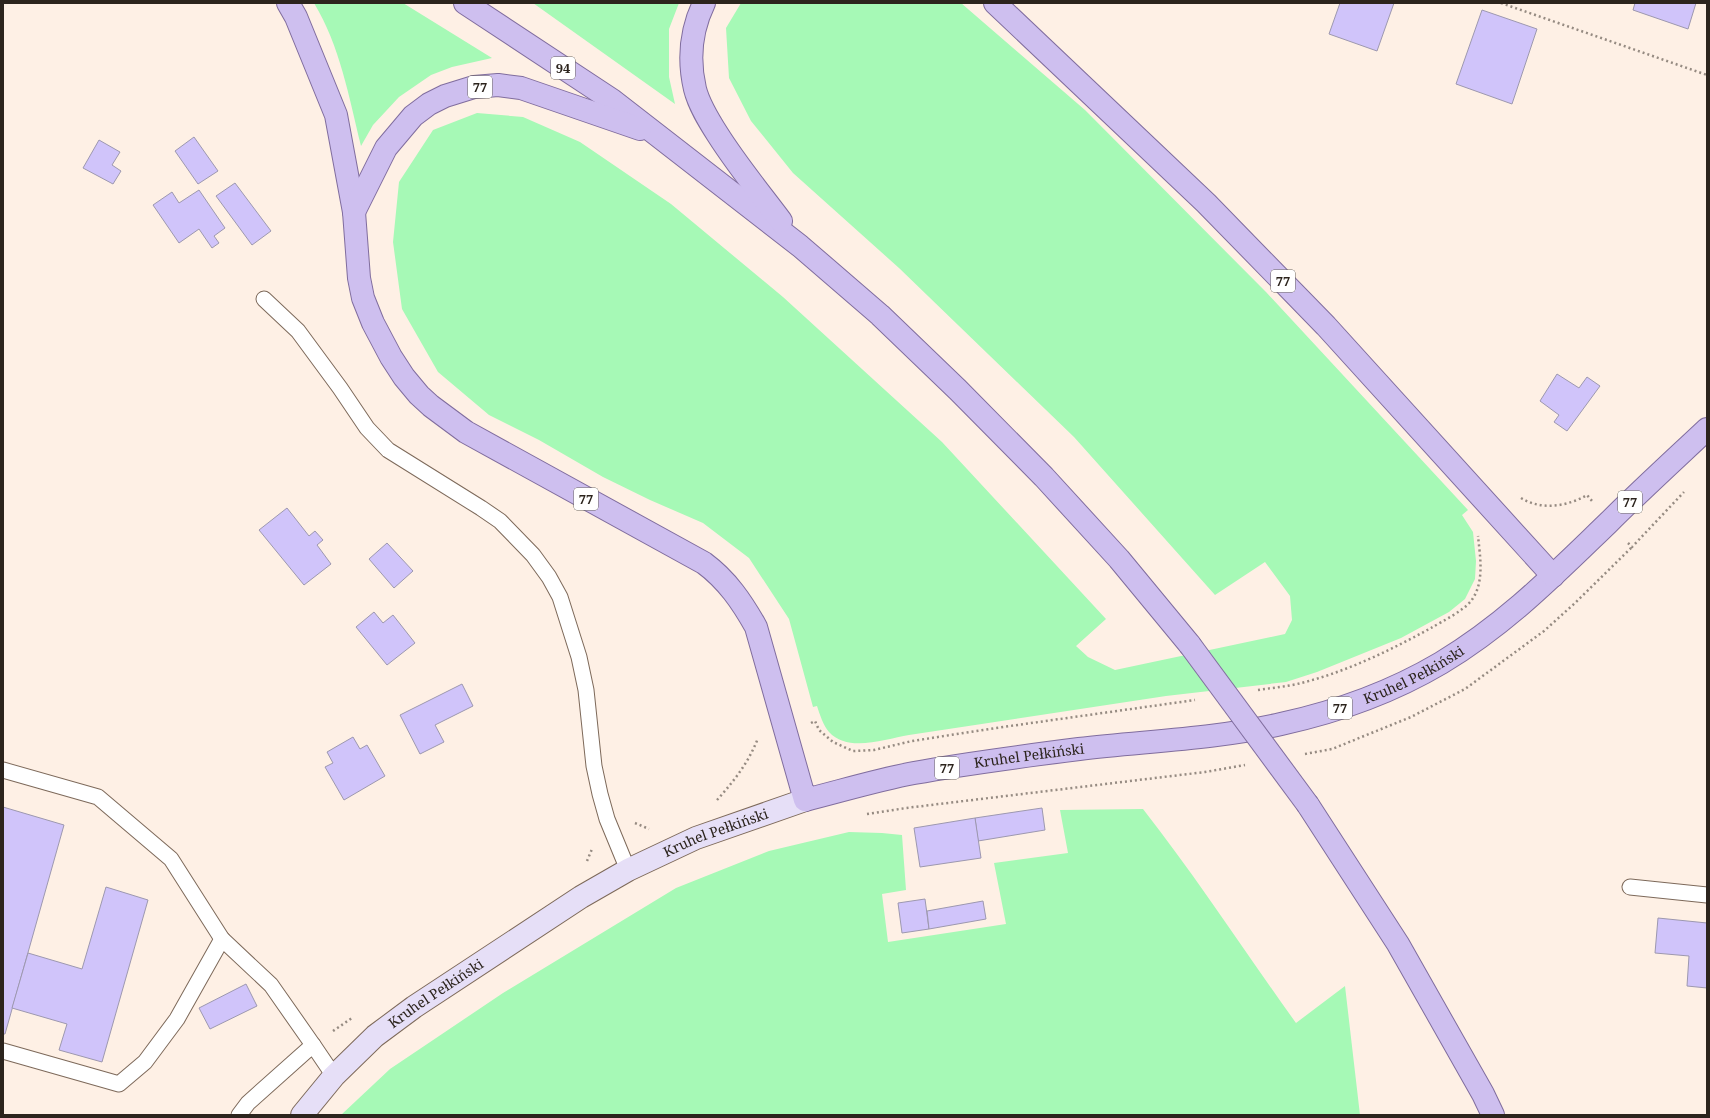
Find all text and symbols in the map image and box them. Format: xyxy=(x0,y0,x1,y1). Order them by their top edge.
road number: 94 xyxy=(551,57,575,79)
road number: 77 xyxy=(468,76,492,98)
road number: 77 xyxy=(1271,270,1295,292)
road number: 77 xyxy=(574,488,598,510)
road number: 77 xyxy=(1618,491,1642,513)
street label: Kruhel Pełkiński xyxy=(1360,641,1468,708)
road number: 77 xyxy=(1328,697,1352,719)
street label: Kruhel Pełkiński xyxy=(973,738,1086,772)
road number: 77 xyxy=(935,757,959,779)
street label: Kruhel Pełkiński xyxy=(660,803,771,861)
street label: Kruhel Pełkiński xyxy=(384,954,487,1032)

